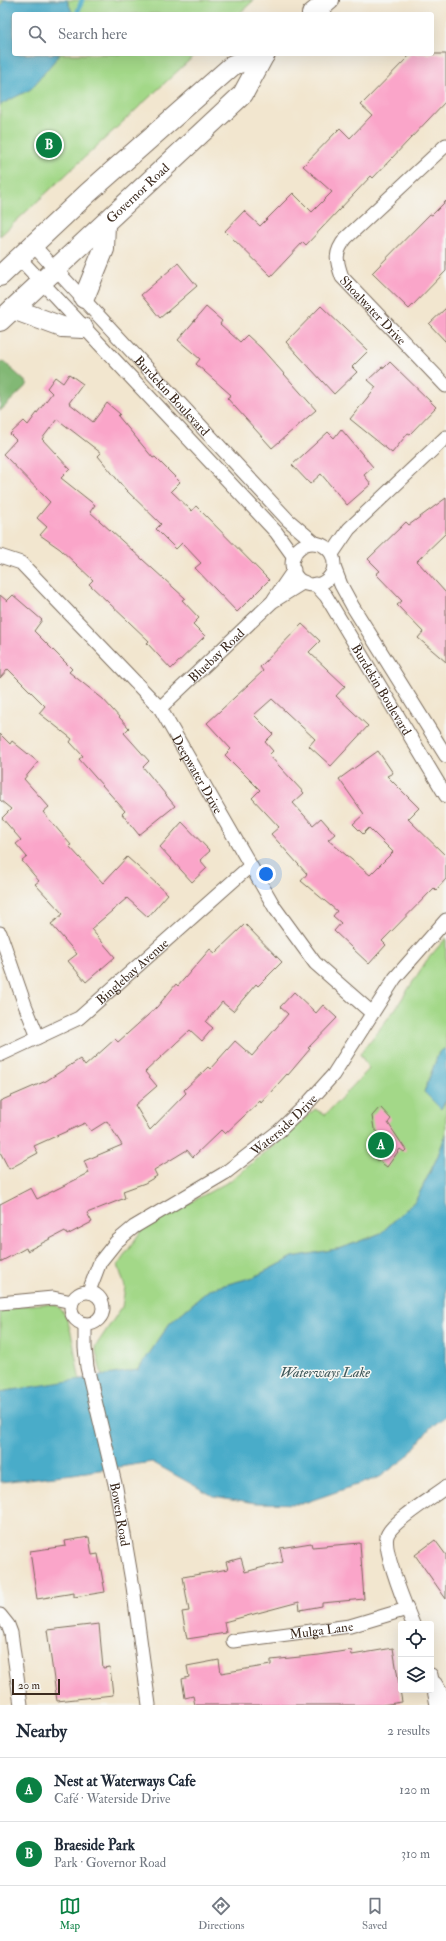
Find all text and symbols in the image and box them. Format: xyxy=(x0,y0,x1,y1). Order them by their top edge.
search box xyxy=(12,12,434,56)
icon: search xyxy=(26,23,48,45)
text: Search here xyxy=(58,25,127,44)
pin: B xyxy=(36,130,62,160)
street label: Governor Road xyxy=(103,160,173,227)
street label: Shoalwater Drive xyxy=(336,273,410,349)
street label: Burdekin Boulevard xyxy=(131,353,213,440)
street label: Bluebay Road xyxy=(185,625,248,686)
street label: Burdekin Boulevard xyxy=(348,641,415,739)
street label: Deepwater Drive xyxy=(168,732,226,817)
your location xyxy=(256,864,276,884)
street label: Binglebay Avenue xyxy=(93,935,172,1008)
street label: Waterside Drive xyxy=(247,1091,321,1160)
pin: A xyxy=(368,1130,394,1160)
water label: Waterways Lake xyxy=(280,1364,370,1381)
street label: Bowen Road xyxy=(106,1481,133,1548)
street label: Mulga Lane xyxy=(289,1618,356,1643)
map controls xyxy=(398,1621,434,1693)
button: locate xyxy=(398,1621,434,1657)
button: layers xyxy=(398,1657,434,1693)
scale bar xyxy=(12,1677,60,1696)
text: 20 m xyxy=(18,1679,40,1692)
text: Nearby xyxy=(16,1721,67,1742)
text: 2 results xyxy=(387,1723,430,1739)
text: Nest at Waterways Cafe xyxy=(54,1772,196,1791)
text: A xyxy=(25,1782,33,1798)
text: 120 m xyxy=(399,1782,430,1798)
text: Café · Waterside Drive xyxy=(54,1791,171,1807)
text: Braeside Park xyxy=(54,1836,135,1855)
text: B xyxy=(25,1846,33,1862)
text: 310 m xyxy=(401,1846,430,1862)
text: Park · Governor Road xyxy=(54,1855,166,1871)
tab: Map xyxy=(59,1895,81,1932)
tab: Directions xyxy=(198,1895,245,1932)
tab: Saved xyxy=(362,1895,387,1932)

